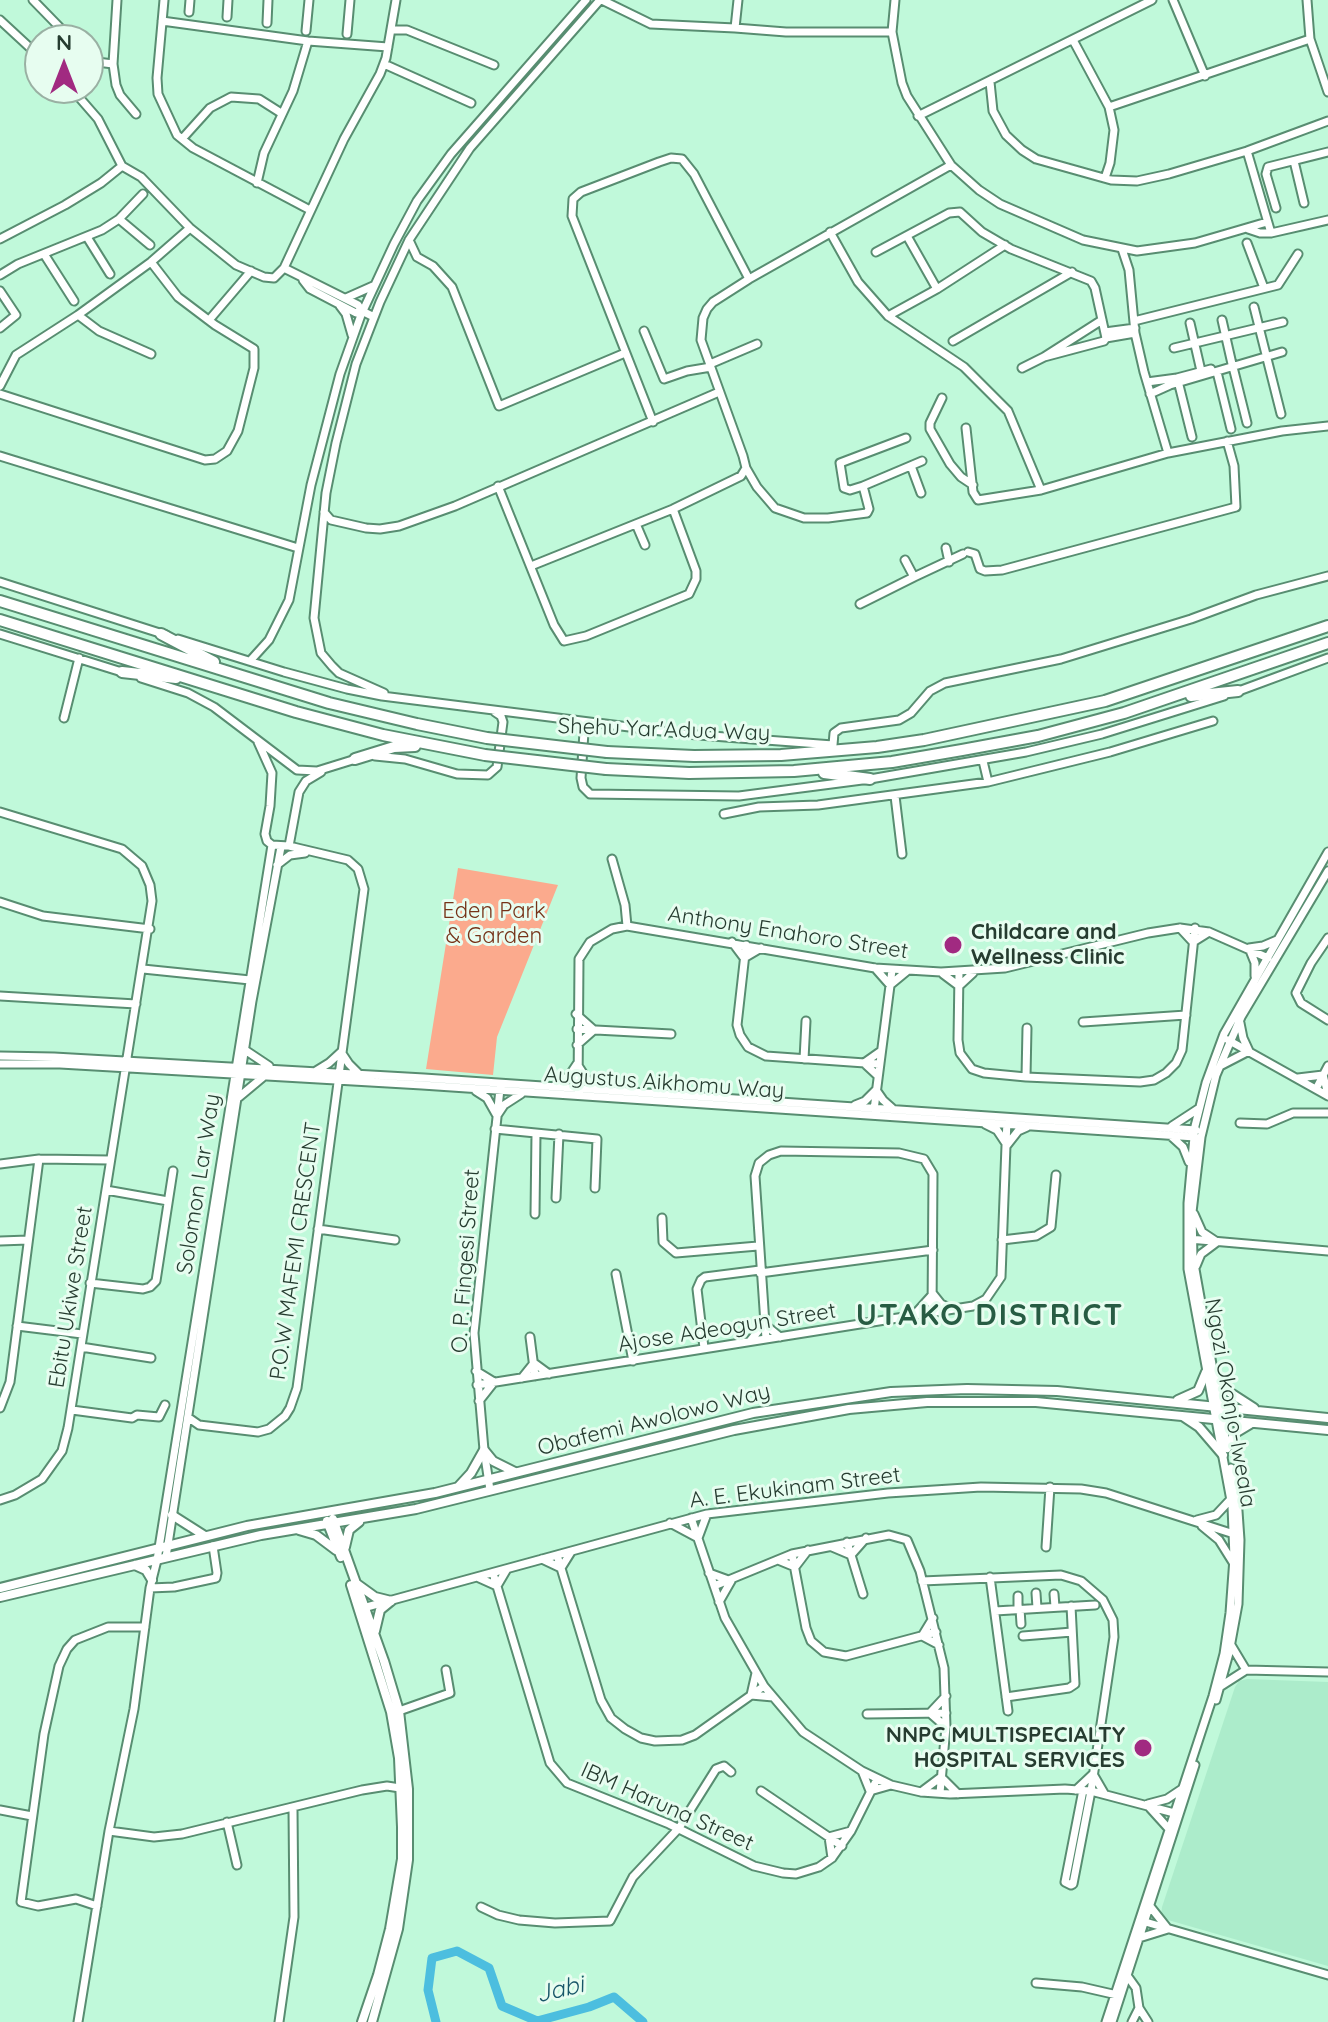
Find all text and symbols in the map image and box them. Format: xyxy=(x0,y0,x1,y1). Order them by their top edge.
north arrow xyxy=(24,24,104,104)
text: N xyxy=(56,28,72,56)
street label: Shehu Yar'Adua Way xyxy=(557,713,771,747)
park label: Eden Park & Garden xyxy=(442,898,546,950)
street label: Anthony Enahoro Street xyxy=(666,901,910,965)
place label: Childcare and Wellness Clinic xyxy=(971,919,1124,970)
marker: Childcare and Wellness Clinic xyxy=(942,934,964,956)
street label: Augustus Aikhomu Way xyxy=(543,1061,785,1105)
street label: Solomon Lar Way xyxy=(172,1092,226,1276)
street label: P.O.W MAFEMI CRESCENT xyxy=(265,1120,327,1382)
street label: O. P. Fingesi Street xyxy=(446,1168,486,1354)
street label: Ebitu Ukiwe Street xyxy=(44,1204,98,1390)
street label: Ngozi Okonjo-Iweala xyxy=(1199,1296,1261,1510)
street label: Ajose Adeogun Street xyxy=(616,1298,838,1358)
district label: UTAKO DISTRICT xyxy=(856,1298,1124,1334)
street label: Obafemi Awolowo Way xyxy=(535,1378,773,1462)
street label: A. E. Ekukinam Street xyxy=(688,1462,902,1514)
place label: NNPC MULTISPECIALTY HOSPITAL SERVICES xyxy=(886,1722,1125,1774)
marker: NNPC MULTISPECIALTY HOSPITAL SERVICES xyxy=(1132,1737,1154,1759)
street label: IBM Haruna Street xyxy=(577,1757,757,1857)
water label: Jabi xyxy=(533,1971,587,2009)

